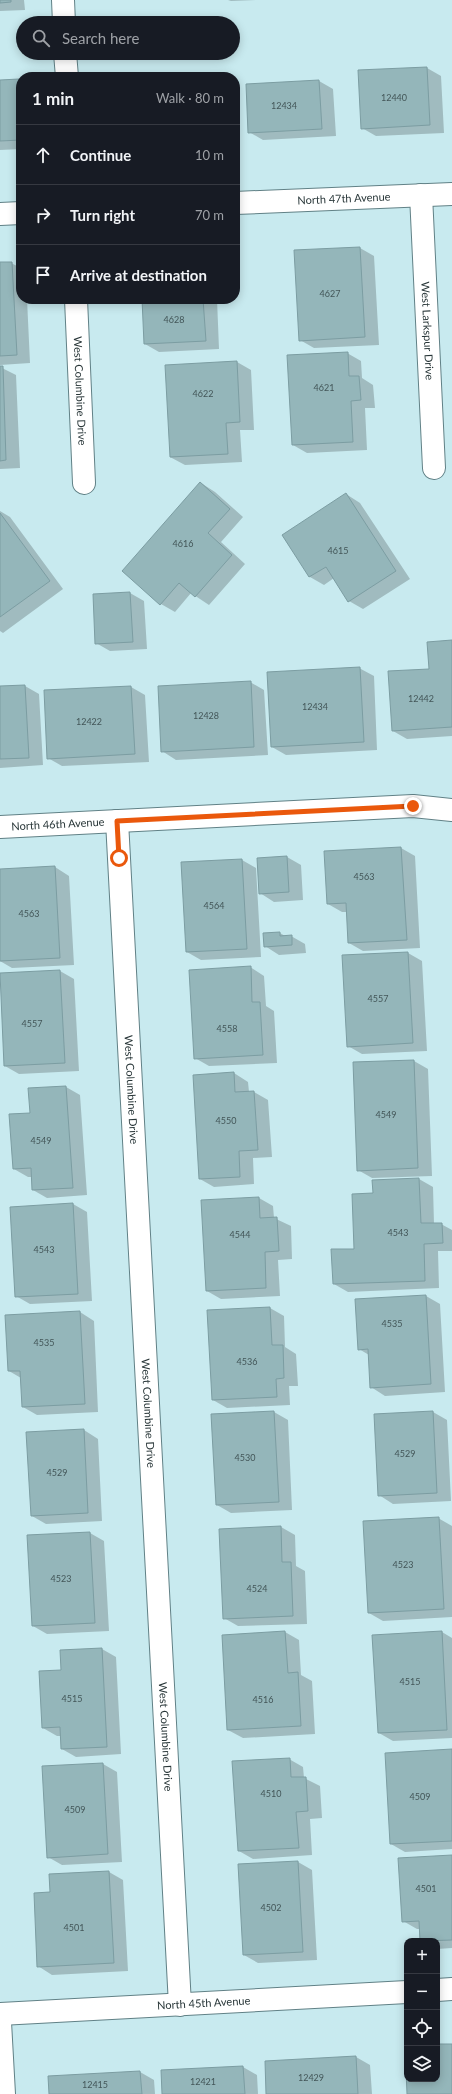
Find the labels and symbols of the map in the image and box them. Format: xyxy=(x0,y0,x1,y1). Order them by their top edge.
house number: 12440 xyxy=(381,92,407,103)
house number: 12434 xyxy=(271,100,297,111)
street label: North 47th Avenue xyxy=(297,190,391,206)
street label: West Larkspur Drive xyxy=(419,281,437,381)
house number: 4627 xyxy=(320,288,340,299)
house number: 4628 xyxy=(164,314,184,325)
street label: West Columbine Drive xyxy=(72,336,89,446)
house number: 4621 xyxy=(314,382,334,393)
house number: 4622 xyxy=(193,388,213,399)
house number: 4616 xyxy=(173,538,193,549)
house number: 4615 xyxy=(328,545,348,556)
house number: 12442 xyxy=(408,693,434,704)
house number: 12434 xyxy=(302,701,328,712)
house number: 12428 xyxy=(193,710,219,721)
house number: 12422 xyxy=(76,716,102,727)
route end xyxy=(404,797,422,815)
street label: North 46th Avenue xyxy=(11,815,105,832)
route start xyxy=(110,849,128,867)
house number: 4563 xyxy=(354,871,374,882)
house number: 4564 xyxy=(204,900,224,911)
house number: 4563 xyxy=(19,908,39,919)
house number: 4557 xyxy=(368,993,388,1004)
house number: 4557 xyxy=(22,1018,42,1029)
house number: 4558 xyxy=(217,1023,237,1034)
street label: West Columbine Drive xyxy=(122,1035,141,1145)
house number: 4549 xyxy=(376,1109,396,1120)
house number: 4550 xyxy=(216,1115,236,1126)
house number: 4549 xyxy=(31,1135,51,1146)
house number: 4543 xyxy=(388,1227,408,1238)
house number: 4544 xyxy=(230,1229,250,1240)
house number: 4543 xyxy=(34,1244,54,1255)
house number: 4535 xyxy=(382,1318,402,1329)
house number: 4535 xyxy=(34,1337,54,1348)
house number: 4536 xyxy=(237,1356,257,1367)
street label: West Columbine Drive xyxy=(140,1358,158,1468)
house number: 4529 xyxy=(395,1448,415,1459)
house number: 4530 xyxy=(235,1452,255,1463)
house number: 4529 xyxy=(47,1467,67,1478)
house number: 4523 xyxy=(393,1559,413,1570)
house number: 4523 xyxy=(51,1573,71,1584)
house number: 4524 xyxy=(247,1583,267,1594)
house number: 4515 xyxy=(400,1676,420,1687)
street label: West Columbine Drive xyxy=(157,1682,176,1792)
house number: 4515 xyxy=(62,1693,82,1704)
house number: 4516 xyxy=(253,1694,273,1705)
house number: 4510 xyxy=(261,1788,281,1799)
house number: 4509 xyxy=(410,1791,430,1802)
house number: 4509 xyxy=(65,1804,85,1815)
house number: 4501 xyxy=(416,1883,436,1894)
house number: 4502 xyxy=(261,1902,281,1913)
house number: 4501 xyxy=(64,1922,84,1933)
street label: North 45th Avenue xyxy=(157,1993,251,2011)
house number: 12429 xyxy=(298,2072,324,2083)
house number: 12421 xyxy=(190,2076,216,2087)
house number: 12415 xyxy=(82,2079,108,2090)

